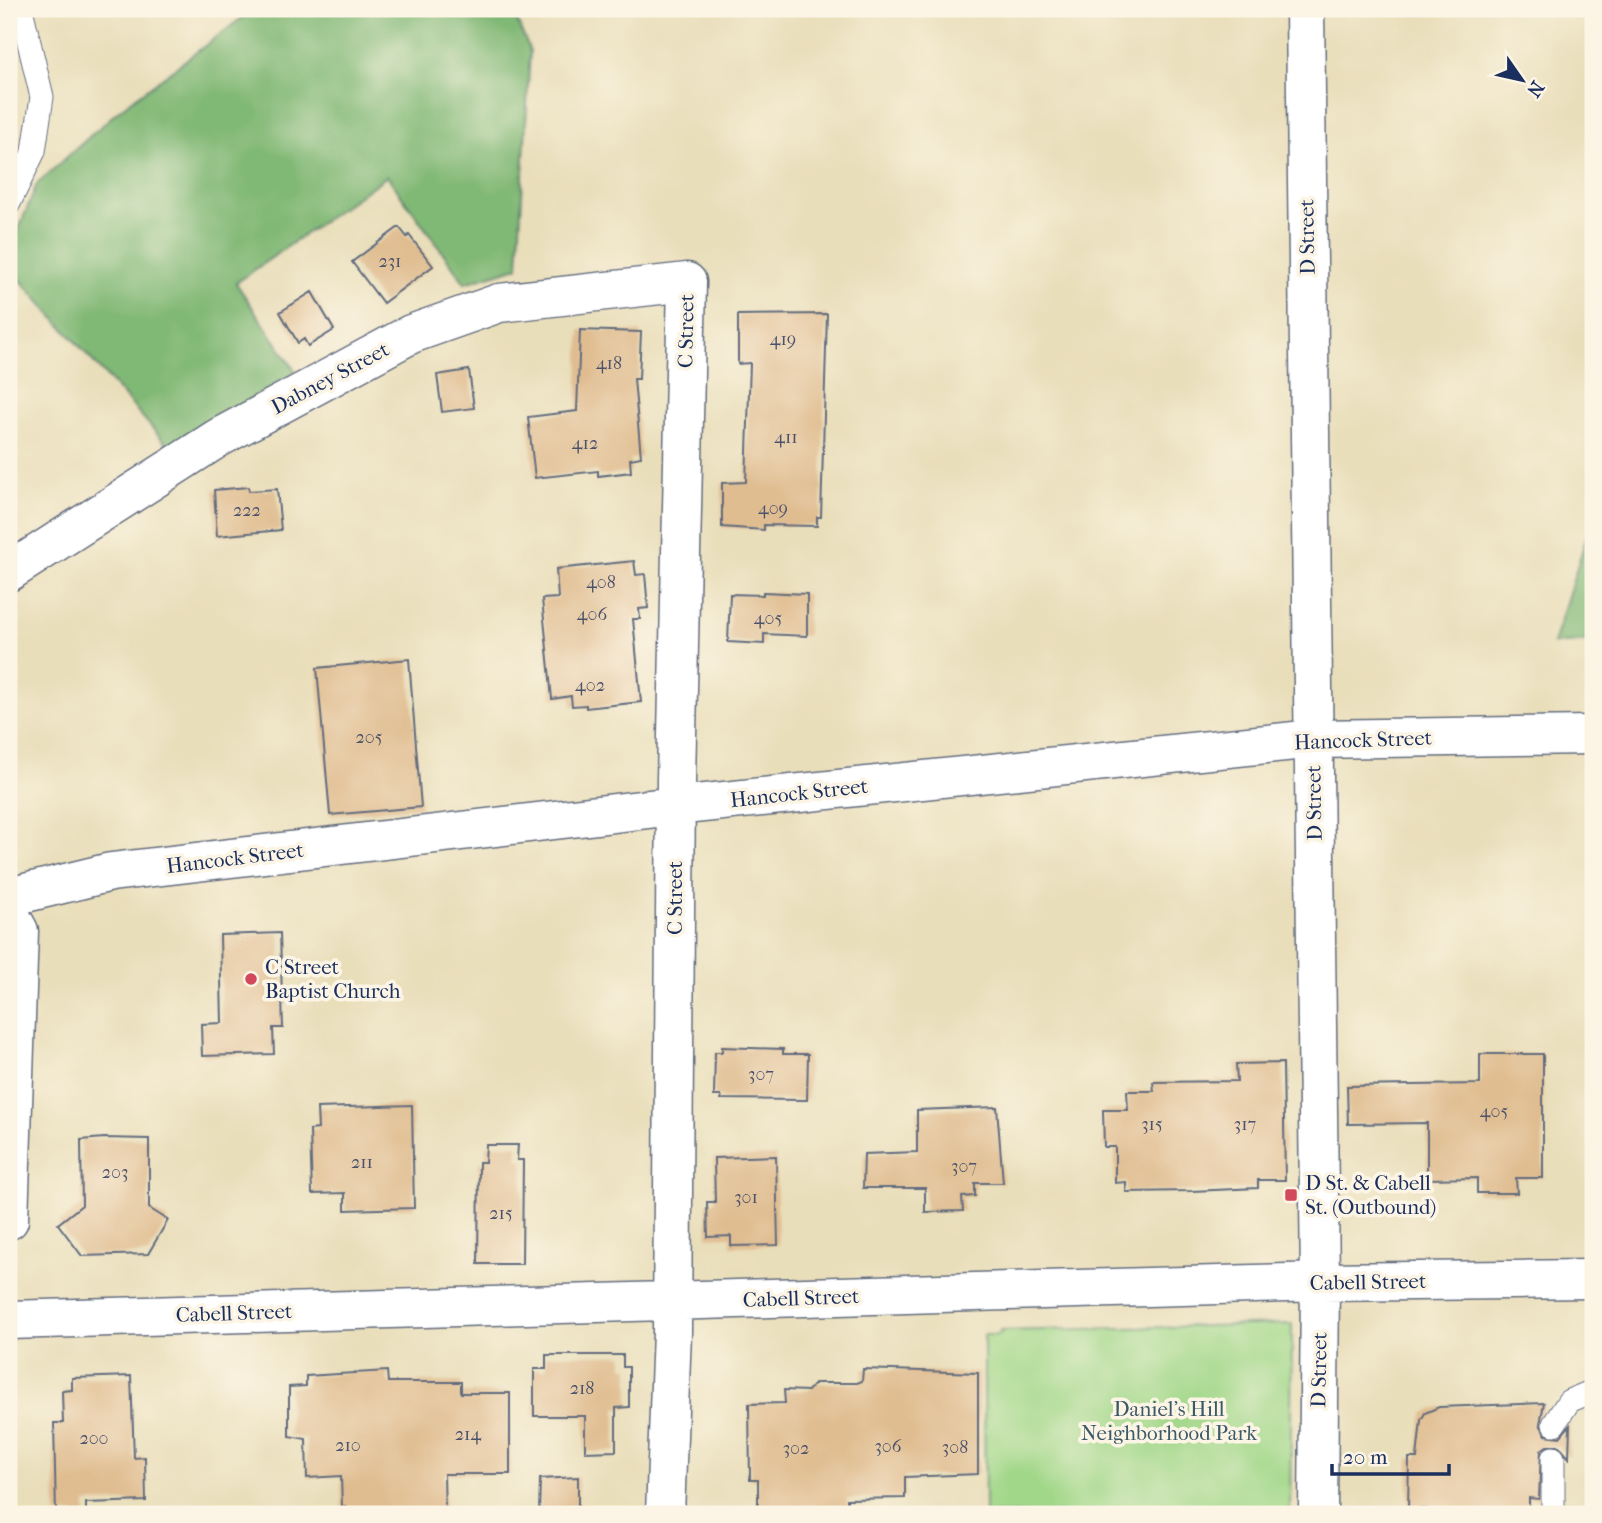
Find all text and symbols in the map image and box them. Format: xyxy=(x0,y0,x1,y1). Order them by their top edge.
north arrow xyxy=(1486,46,1556,116)
text: N xyxy=(1522,77,1548,102)
street label: D Street xyxy=(1294,198,1320,275)
house number: 231 xyxy=(378,251,402,272)
street label: C Street xyxy=(673,293,699,368)
house number: 419 xyxy=(770,329,796,350)
street label: Dabney Street xyxy=(267,337,393,419)
house number: 418 xyxy=(596,353,622,374)
house number: 411 xyxy=(774,427,798,448)
house number: 412 xyxy=(572,433,598,454)
house number: 409 xyxy=(758,498,788,519)
house number: 222 xyxy=(233,500,261,521)
house number: 408 xyxy=(586,572,616,593)
house number: 406 xyxy=(577,604,607,625)
house number: 405 xyxy=(754,608,782,629)
house number: 402 xyxy=(575,675,605,696)
street label: Hancock Street xyxy=(1293,726,1433,754)
house number: 205 xyxy=(356,727,383,748)
street label: D Street xyxy=(1301,764,1327,841)
street label: Hancock Street xyxy=(729,774,870,812)
street label: Hancock Street xyxy=(165,838,306,878)
street label: C Street xyxy=(663,860,687,935)
place label: C Street Baptist Church xyxy=(265,955,401,1003)
marker: C Street Baptist Church xyxy=(243,971,259,987)
house number: 307 xyxy=(748,1064,774,1085)
house number: 405 xyxy=(1480,1101,1508,1122)
house number: 315 xyxy=(1141,1114,1163,1135)
house number: 317 xyxy=(1234,1114,1257,1135)
house number: 211 xyxy=(351,1152,373,1173)
house number: 307 xyxy=(951,1156,977,1177)
house number: 203 xyxy=(102,1162,128,1183)
place label: D St. & Cabell St. (Outbound) xyxy=(1305,1171,1436,1219)
house number: 301 xyxy=(734,1187,758,1208)
marker: D St. & Cabell St. (Outbound) xyxy=(1283,1187,1299,1203)
house number: 215 xyxy=(489,1203,513,1224)
street label: Cabell Street xyxy=(1309,1269,1427,1295)
street label: Cabell Street xyxy=(742,1284,860,1312)
street label: Cabell Street xyxy=(175,1299,293,1327)
street label: D Street xyxy=(1306,1331,1332,1408)
house number: 218 xyxy=(570,1378,594,1399)
park label: Daniel's Hill Neighborhood Park xyxy=(1081,1397,1257,1445)
house number: 214 xyxy=(455,1424,482,1445)
house number: 200 xyxy=(79,1428,109,1449)
scale bar xyxy=(1332,1432,1450,1476)
house number: 210 xyxy=(335,1435,361,1456)
house number: 306 xyxy=(874,1436,902,1457)
house number: 308 xyxy=(942,1437,968,1458)
house number: 302 xyxy=(783,1438,809,1459)
text: 20 m xyxy=(1343,1445,1388,1469)

